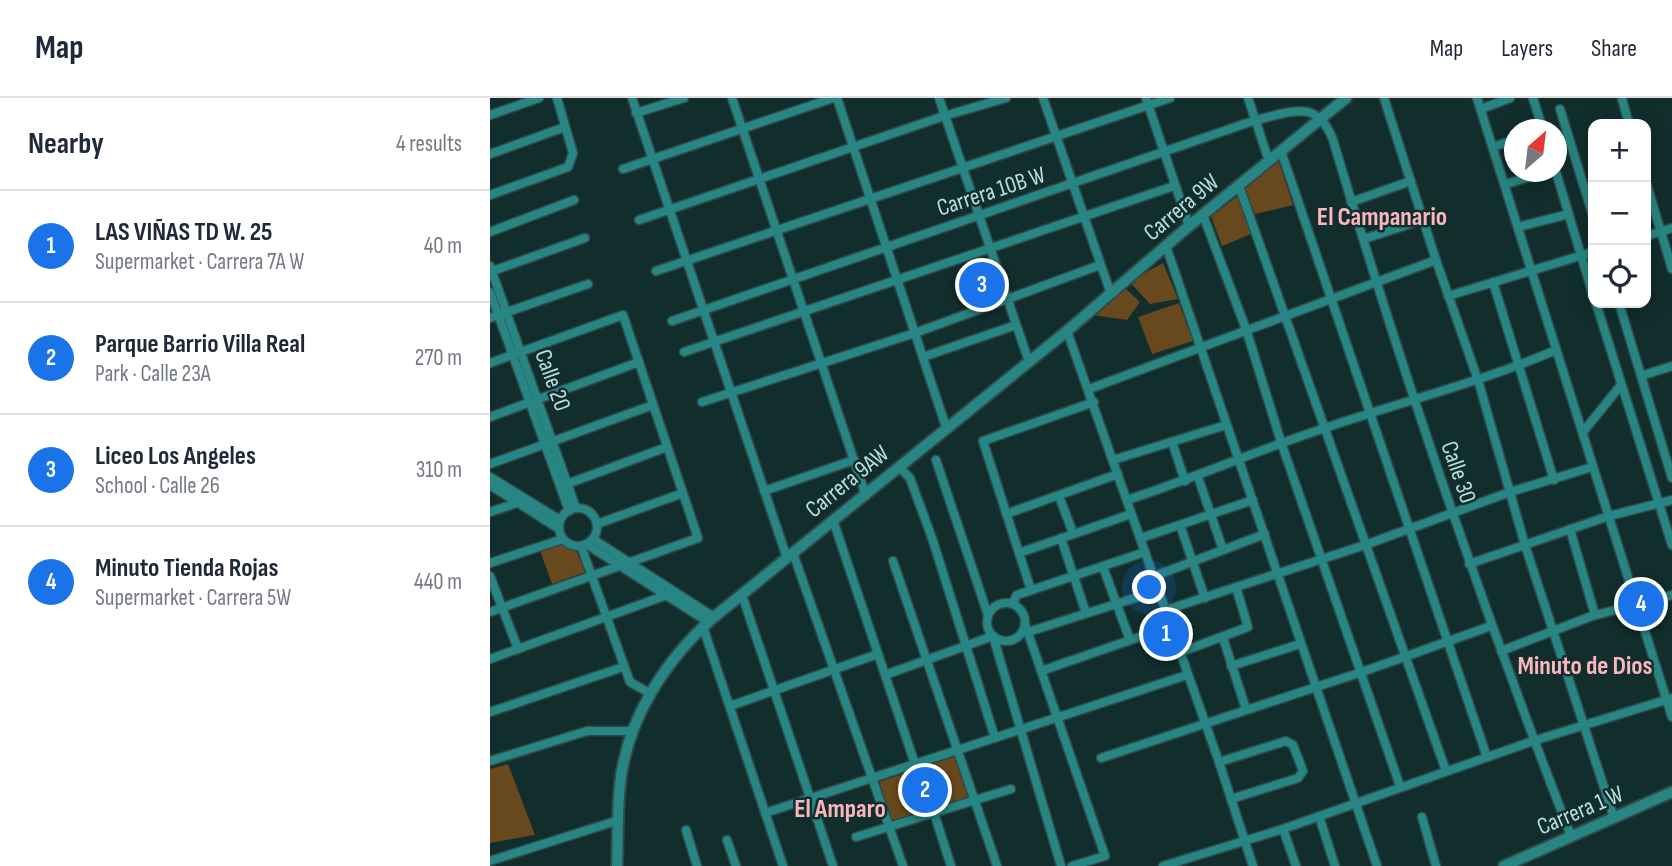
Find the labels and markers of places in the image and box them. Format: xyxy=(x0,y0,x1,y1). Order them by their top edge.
pin: 3 xyxy=(959,259,1005,311)
pin: 4 xyxy=(1618,578,1664,630)
pin: 1 xyxy=(1143,608,1189,660)
pin: 2 xyxy=(902,764,948,816)

